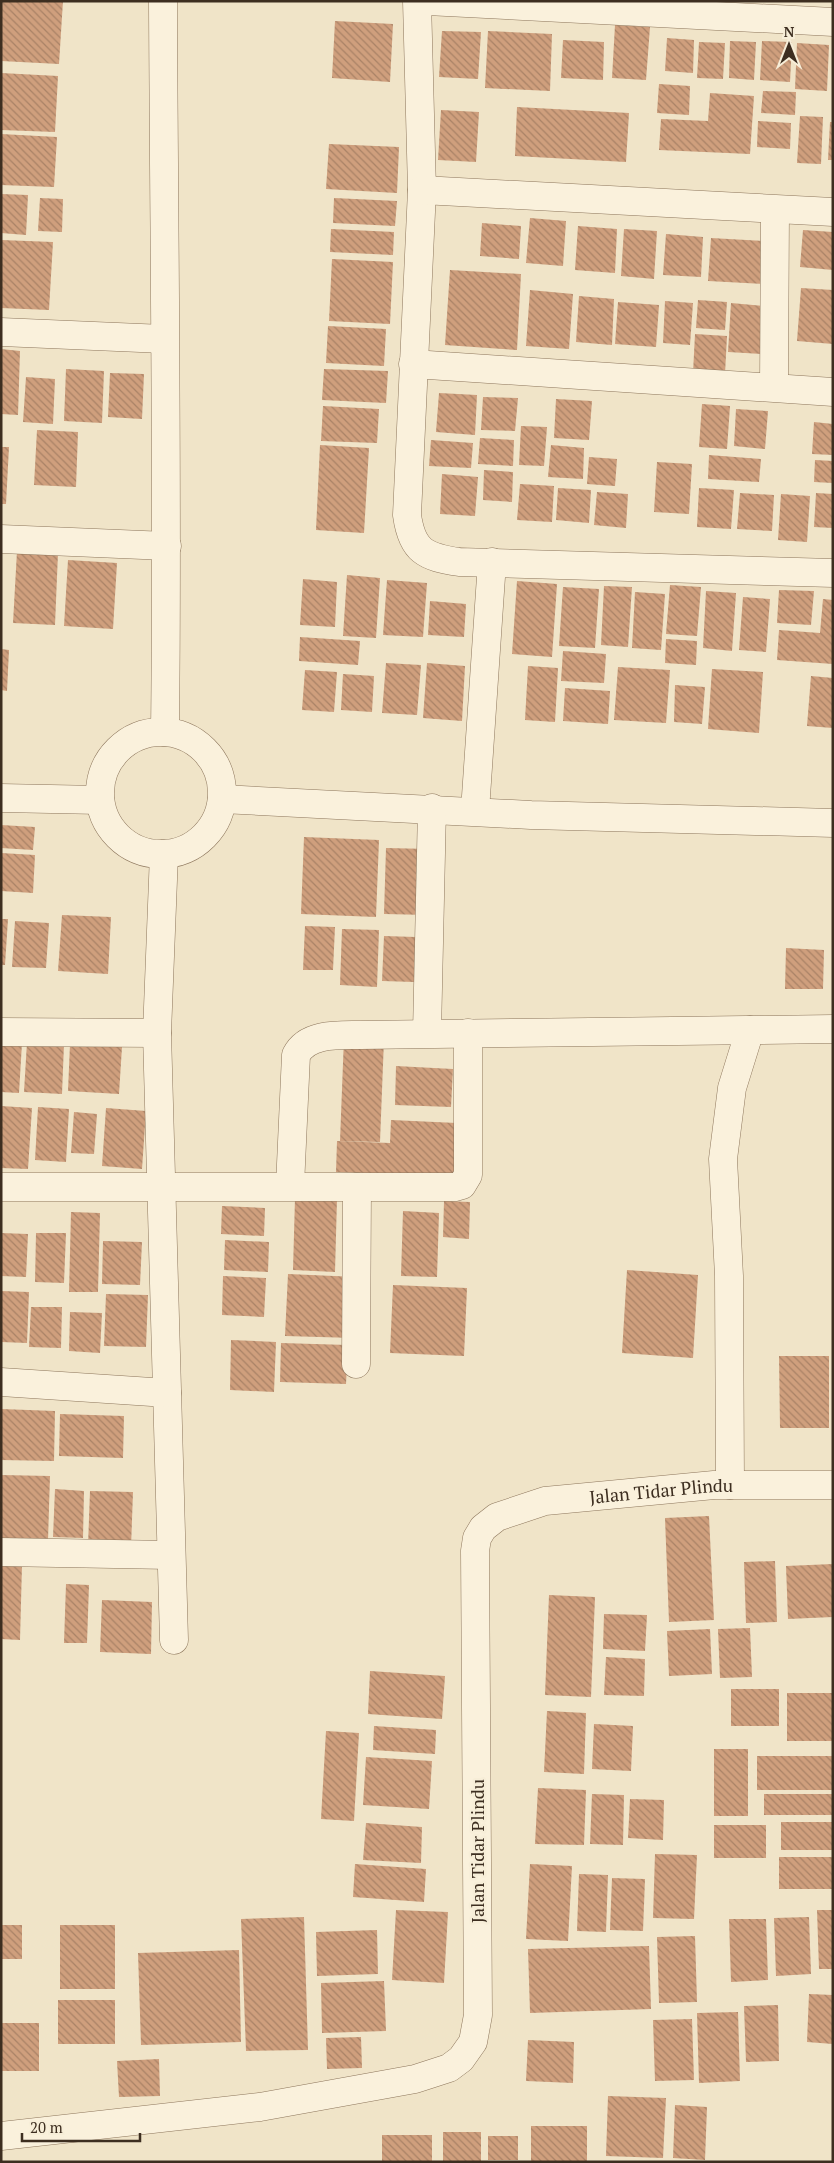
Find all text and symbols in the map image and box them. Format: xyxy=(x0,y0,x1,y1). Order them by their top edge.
north arrow xyxy=(764,20,814,70)
text: N xyxy=(784,22,795,41)
street label: Jalan Tidar Plindu xyxy=(588,1473,733,1509)
street label: Jalan Tidar Plindu xyxy=(465,1779,489,1923)
scale bar xyxy=(22,2110,140,2142)
text: 20 m xyxy=(30,2117,63,2137)

